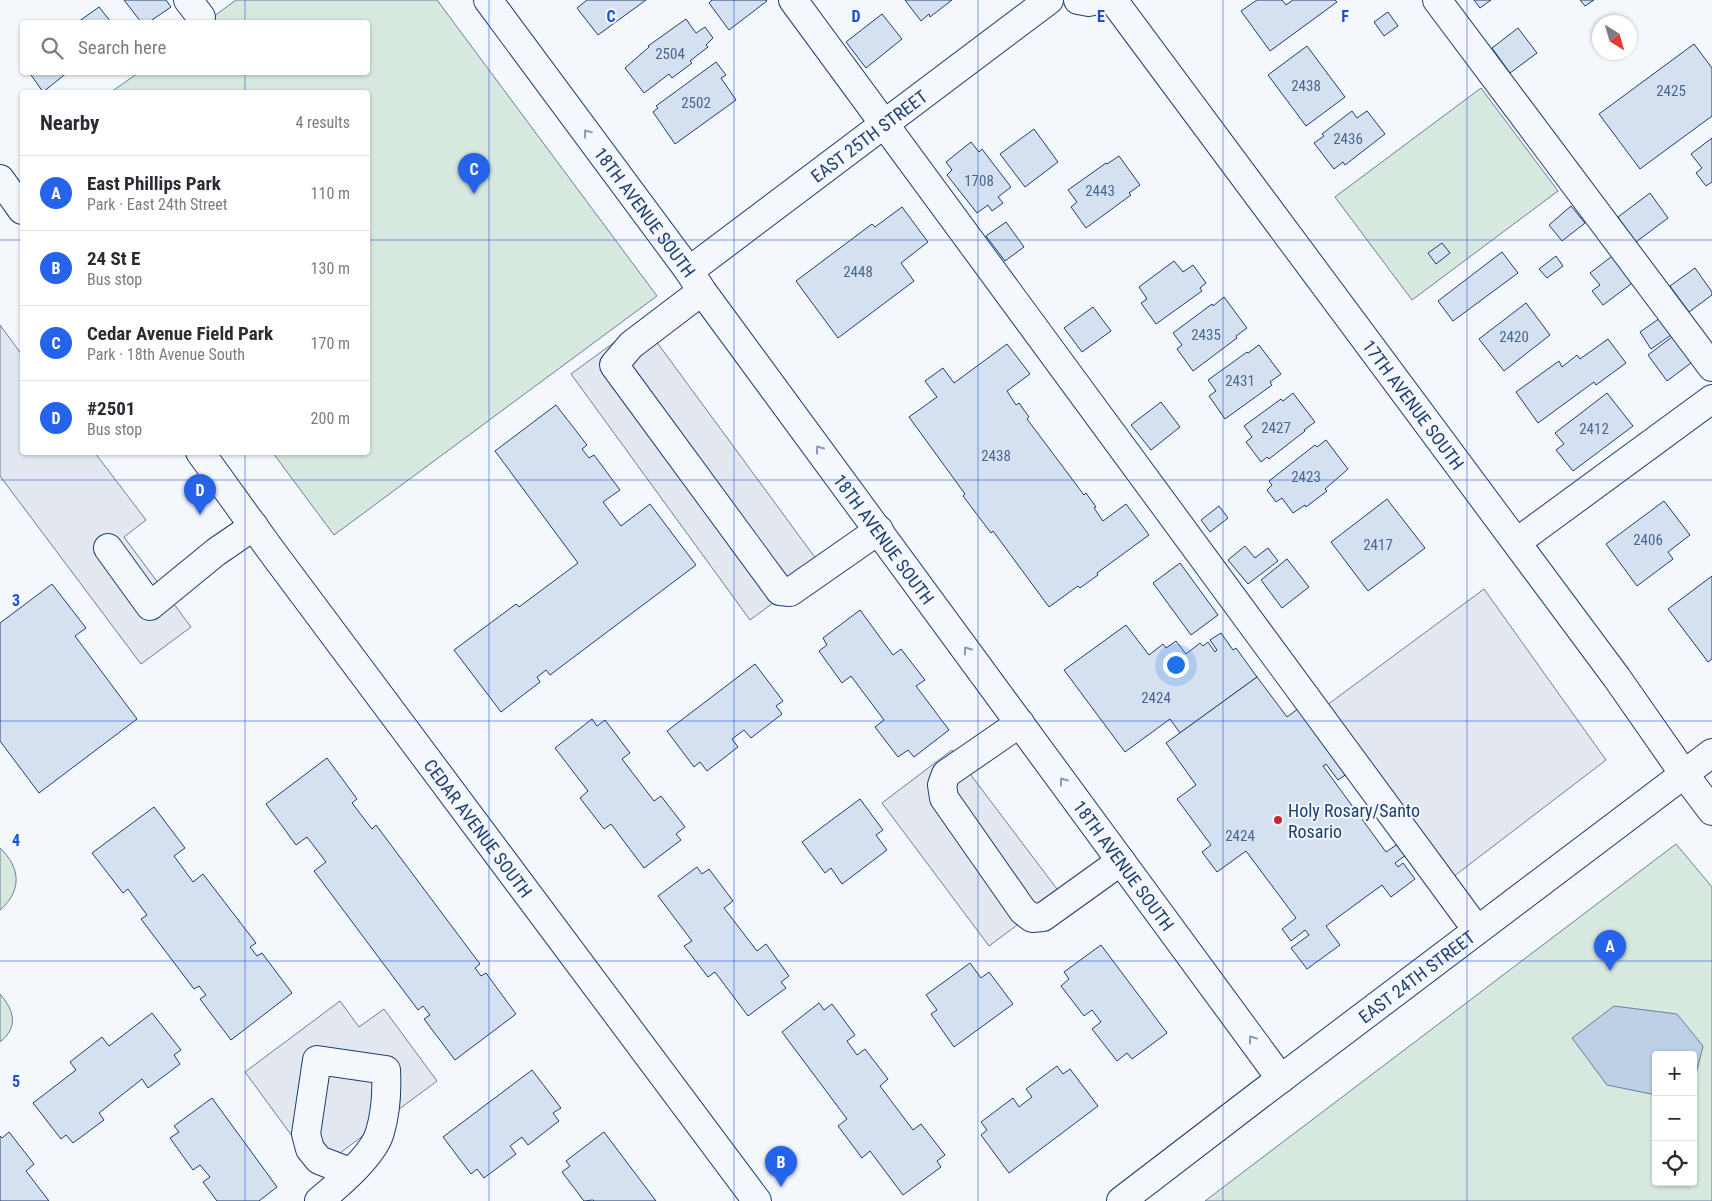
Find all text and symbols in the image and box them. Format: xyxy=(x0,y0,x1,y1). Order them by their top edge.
text: C xyxy=(606,7,616,26)
text: D xyxy=(851,7,861,26)
text: E xyxy=(1097,7,1105,26)
text: F xyxy=(1341,7,1349,26)
north arrow xyxy=(1592,15,1637,60)
search box xyxy=(20,20,370,75)
icon: search xyxy=(38,34,66,62)
text: Search here xyxy=(78,36,166,59)
house number: 2504 xyxy=(655,45,685,63)
house number: 2438 xyxy=(1291,77,1321,95)
house number: 2425 xyxy=(1656,82,1686,100)
street label: EAST 25TH STREET xyxy=(806,85,931,186)
house number: 2502 xyxy=(681,94,711,112)
text: Nearby xyxy=(40,111,99,135)
text: 4 results xyxy=(295,113,350,132)
one-way arrow xyxy=(584,130,592,139)
house number: 2436 xyxy=(1333,130,1363,148)
street label: 18TH AVENUE SOUTH xyxy=(590,143,700,281)
pin: C xyxy=(458,153,490,194)
text: East Phillips Park xyxy=(87,172,221,195)
house number: 1708 xyxy=(964,172,994,190)
house number: 2443 xyxy=(1085,182,1115,200)
text: A xyxy=(51,184,61,203)
text: 110 m xyxy=(311,184,350,203)
text: Park · East 24th Street xyxy=(87,195,228,214)
text: 24 St E xyxy=(87,247,140,270)
text: B xyxy=(52,259,60,278)
text: 130 m xyxy=(311,259,350,278)
house number: 2448 xyxy=(843,263,873,281)
text: Bus stop xyxy=(87,270,142,289)
text: Cedar Avenue Field Park xyxy=(87,322,273,345)
house number: 2435 xyxy=(1191,326,1221,344)
house number: 2420 xyxy=(1499,328,1529,346)
text: C xyxy=(51,334,61,353)
text: 170 m xyxy=(311,334,350,353)
street label: 17TH AVENUE SOUTH xyxy=(1359,335,1469,473)
text: Park · 18th Avenue South xyxy=(87,345,245,364)
house number: 2431 xyxy=(1225,372,1255,390)
text: #2501 xyxy=(87,397,135,420)
text: D xyxy=(51,409,61,428)
text: 200 m xyxy=(311,409,350,428)
house number: 2427 xyxy=(1261,419,1291,437)
text: Bus stop xyxy=(87,420,142,439)
house number: 2412 xyxy=(1579,420,1609,438)
one-way arrow xyxy=(815,445,825,454)
house number: 2438 xyxy=(981,447,1011,465)
house number: 2423 xyxy=(1291,468,1321,486)
street label: 18TH AVENUE SOUTH xyxy=(829,470,939,608)
pin: D xyxy=(184,474,216,515)
house number: 2406 xyxy=(1633,531,1663,549)
house number: 2417 xyxy=(1363,536,1393,554)
text: 3 xyxy=(12,591,20,610)
one-way arrow xyxy=(964,647,972,656)
your location xyxy=(1163,652,1189,678)
house number: 2424 xyxy=(1141,689,1171,707)
street label: CEDAR AVENUE SOUTH xyxy=(420,755,537,901)
one-way arrow xyxy=(1060,778,1068,787)
street label: 18TH AVENUE SOUTH xyxy=(1069,796,1179,935)
place label: Holy Rosary/Santo Rosario xyxy=(1288,800,1420,842)
marker: Holy Rosary/Santo Rosario xyxy=(1272,814,1284,826)
house number: 2424 xyxy=(1225,827,1255,845)
text: 4 xyxy=(12,831,20,850)
street label: EAST 24TH STREET xyxy=(1354,926,1478,1027)
pin: A xyxy=(1594,930,1626,971)
one-way arrow xyxy=(1249,1035,1258,1045)
map controls xyxy=(1652,1051,1697,1186)
button: + xyxy=(1652,1051,1697,1096)
text: 5 xyxy=(12,1072,20,1091)
button: − xyxy=(1652,1096,1697,1141)
button: locate xyxy=(1652,1141,1697,1186)
pin: B xyxy=(765,1146,797,1187)

